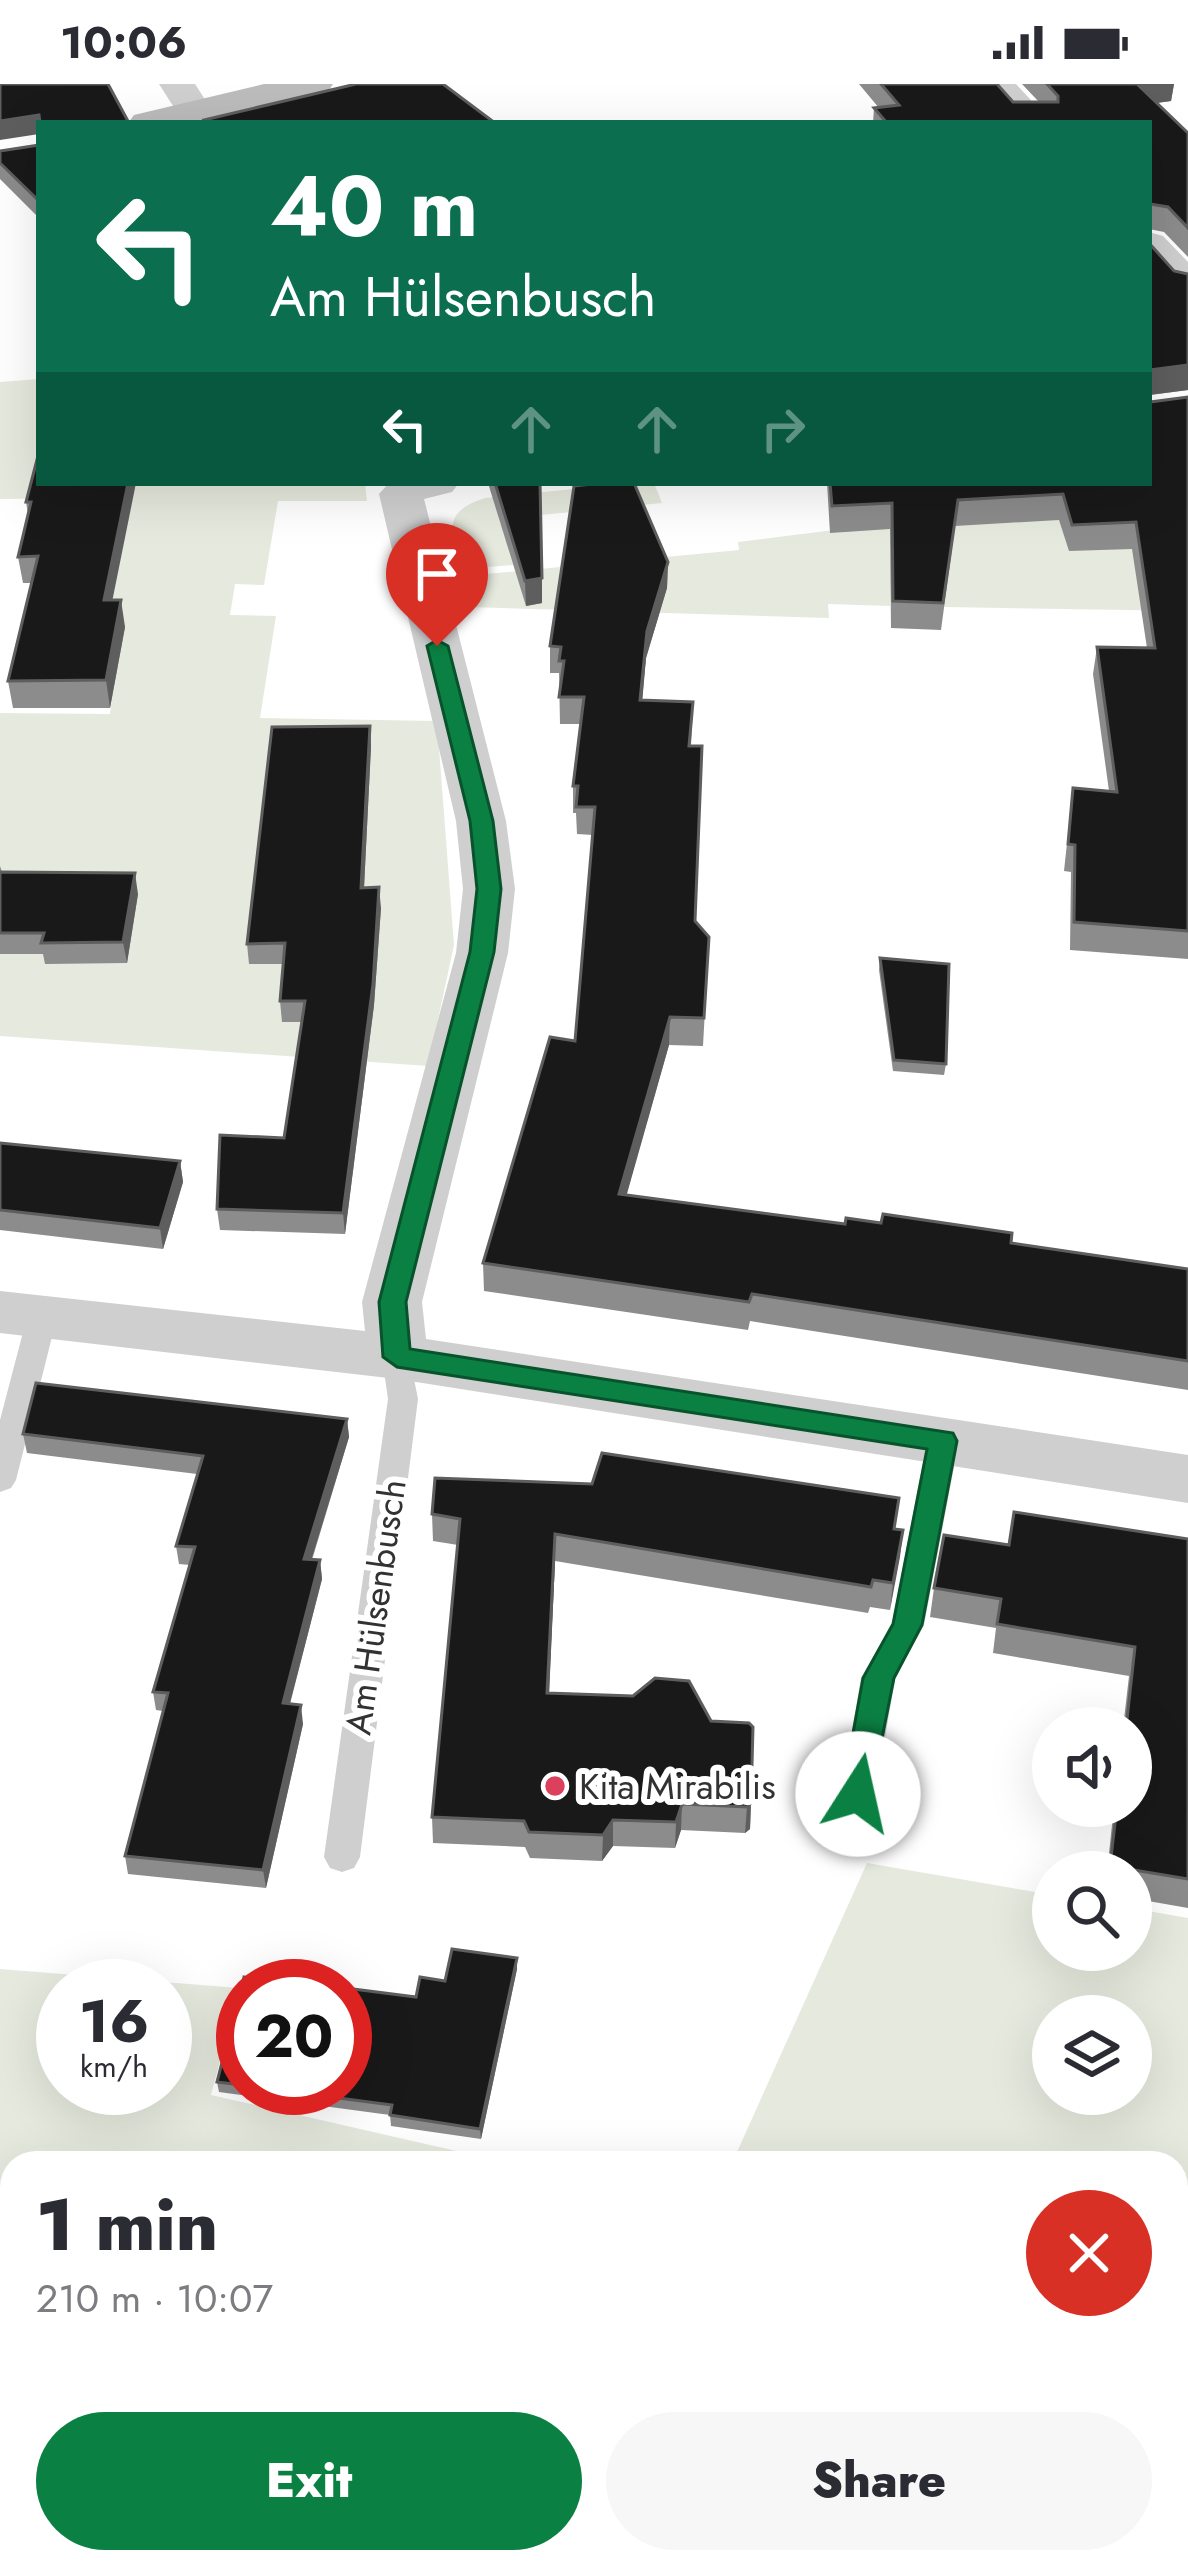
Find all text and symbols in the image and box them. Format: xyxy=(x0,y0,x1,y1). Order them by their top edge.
text: 10:06 xyxy=(60,10,187,75)
text: 40 m xyxy=(270,146,478,268)
icon: left xyxy=(72,168,228,324)
text: Am Hülsenbusch xyxy=(270,258,656,336)
icon: left xyxy=(372,396,438,462)
icon: ahead xyxy=(498,396,564,462)
icon: ahead xyxy=(624,396,690,462)
icon: right xyxy=(750,396,816,462)
pin xyxy=(386,523,488,646)
icon: arrive xyxy=(404,541,470,607)
street label: Am Hülsenbusch xyxy=(331,1476,419,1738)
map controls xyxy=(1032,1707,1152,2115)
button: sound xyxy=(1032,1707,1152,1827)
position arrow xyxy=(795,1731,921,1857)
place label: Kita Mirabilis xyxy=(579,1760,776,1812)
marker: Kita Mirabilis xyxy=(542,1773,568,1799)
button: search xyxy=(1032,1851,1152,1971)
speed limit sign: 20 xyxy=(216,1959,372,2115)
text: 16 xyxy=(79,1978,149,2065)
button: layers xyxy=(1032,1995,1152,2115)
text: km/h xyxy=(80,2045,148,2088)
text: 1 min xyxy=(36,2173,218,2277)
button: close xyxy=(1026,2190,1152,2316)
text: 210 m · 10:07 xyxy=(36,2270,273,2327)
button: Exit xyxy=(36,2412,582,2550)
button: Share xyxy=(606,2412,1152,2550)

